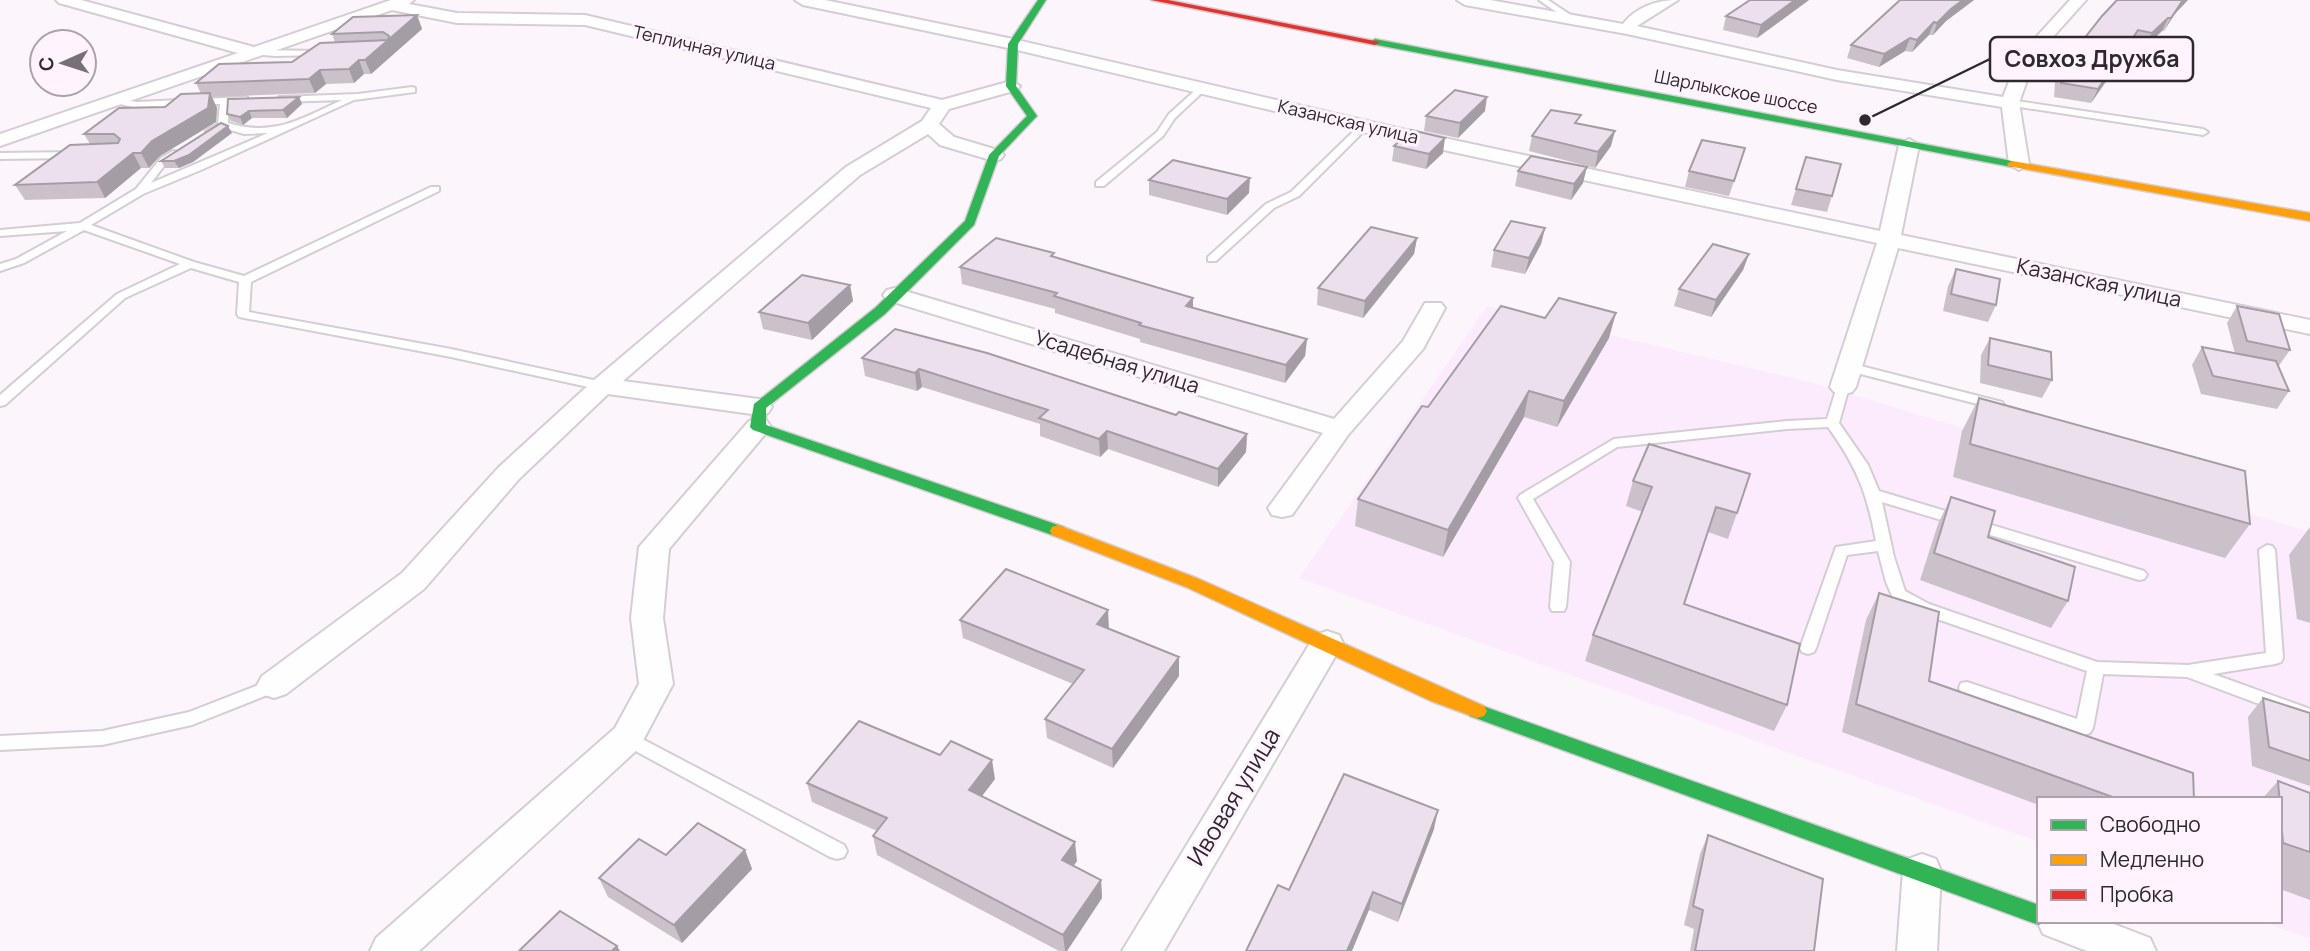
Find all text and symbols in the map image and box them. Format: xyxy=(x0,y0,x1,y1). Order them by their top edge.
street label: Тепличная улица xyxy=(631,19,778,75)
north arrow xyxy=(28,28,98,98)
callout: Совхоз Дружба xyxy=(1990,37,2193,81)
text: Совхоз Дружба xyxy=(2004,42,2180,74)
text: С xyxy=(33,56,59,72)
street label: Шарлыкское шоссе xyxy=(1652,63,1820,119)
street label: Казанская улица xyxy=(1276,93,1421,149)
street label: Казанская улица xyxy=(2014,251,2184,313)
street label: Усадебная улица xyxy=(1031,323,1203,399)
street label: Ивовая улица xyxy=(1179,721,1287,871)
legend xyxy=(2037,797,2282,923)
text: Свободно xyxy=(2100,810,2201,838)
text: Медленно xyxy=(2100,845,2204,873)
text: Пробка xyxy=(2100,880,2174,908)

